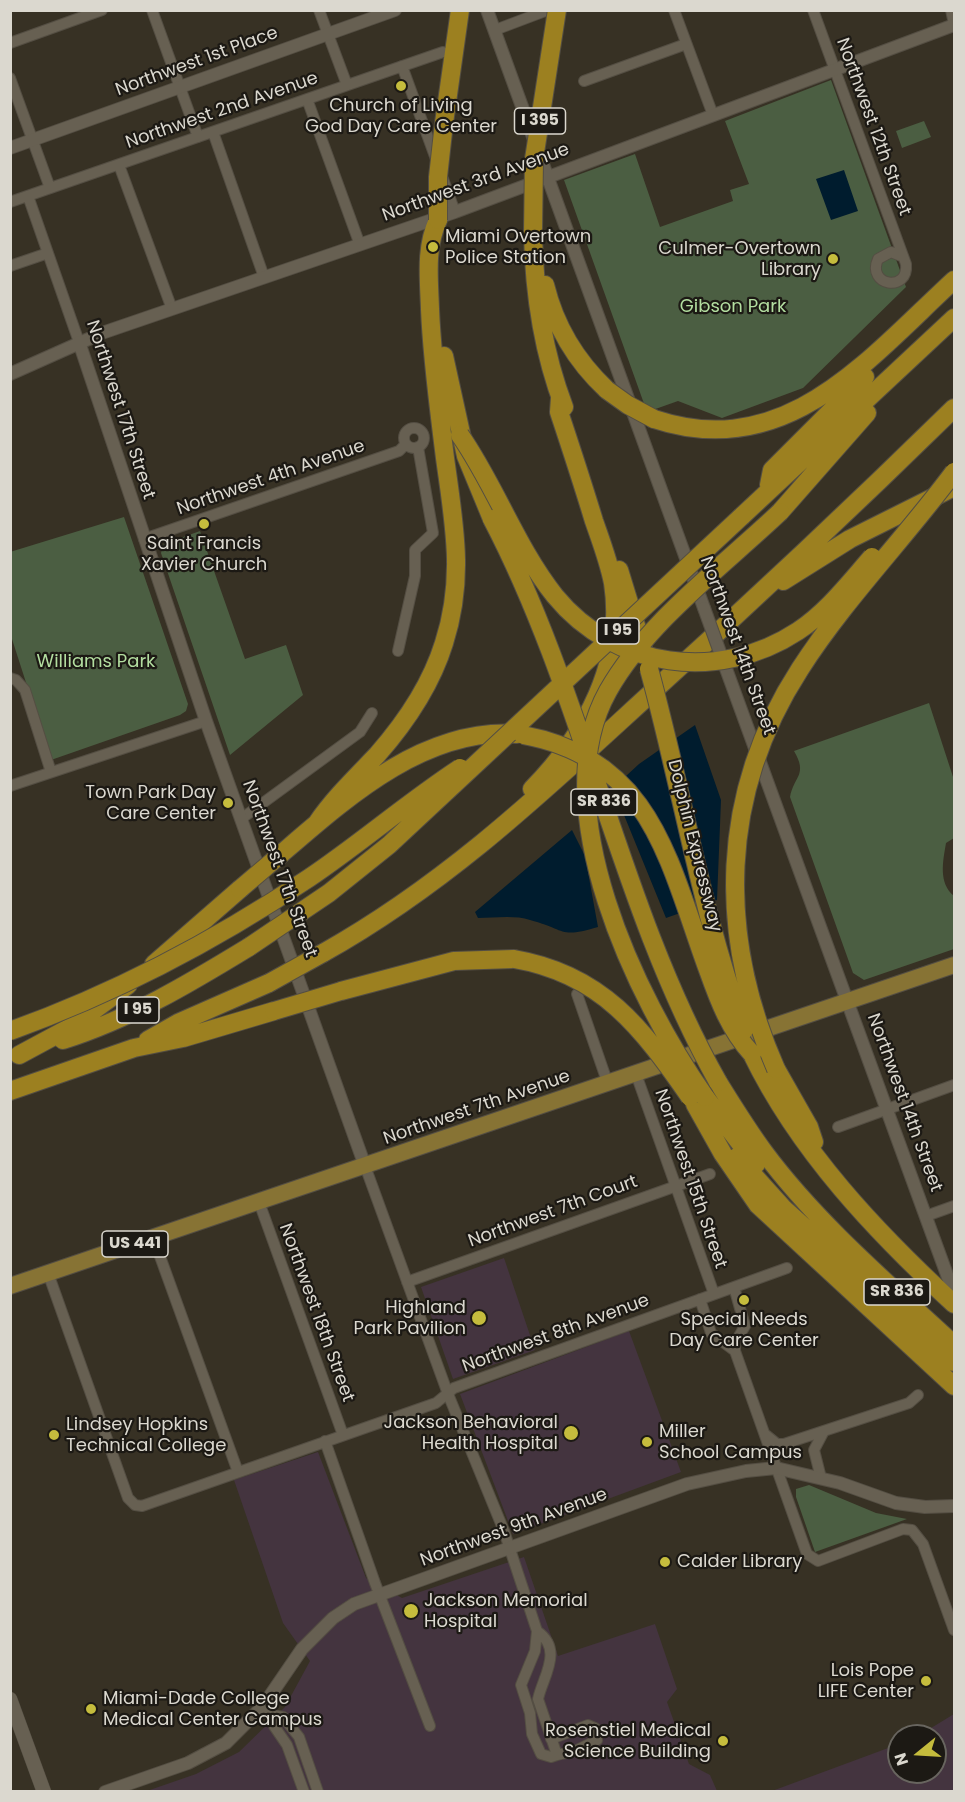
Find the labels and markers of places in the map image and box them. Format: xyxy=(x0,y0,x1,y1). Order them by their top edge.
marker: Church of Living God Day Care Center xyxy=(394,79,408,93)
place label: Church of Living God Day Care Center xyxy=(305,95,497,138)
place label: Miami Overtown Police Station xyxy=(445,226,591,268)
place label: Culmer-Overtown Library xyxy=(658,238,821,280)
marker: Miami Overtown Police Station xyxy=(426,240,440,254)
marker: Culmer-Overtown Library xyxy=(826,252,840,266)
marker: Saint Francis Xavier Church xyxy=(197,517,211,531)
place label: Saint Francis Xavier Church xyxy=(141,533,267,576)
place label: Town Park Day Care Center xyxy=(85,782,216,824)
marker: Town Park Day Care Center xyxy=(221,796,235,810)
marker: Special Needs Day Care Center xyxy=(737,1293,751,1307)
place label: Highland Park Pavilion xyxy=(354,1297,466,1340)
marker: Highland Park Pavilion xyxy=(470,1309,488,1327)
place label: Special Needs Day Care Center xyxy=(669,1309,819,1352)
place label: Jackson Behavioral Health Hospital xyxy=(384,1412,558,1454)
place label: Lindsey Hopkins Technical College xyxy=(66,1414,226,1456)
place label: Miller School Campus xyxy=(659,1421,802,1464)
marker: Jackson Behavioral Health Hospital xyxy=(562,1424,580,1442)
marker: Lindsey Hopkins Technical College xyxy=(47,1428,61,1442)
marker: Miller School Campus xyxy=(640,1435,654,1449)
place label: Calder Library xyxy=(677,1551,802,1573)
marker: Calder Library xyxy=(658,1555,672,1569)
place label: Jackson Memorial Hospital xyxy=(424,1590,588,1632)
marker: Jackson Memorial Hospital xyxy=(402,1602,420,1620)
place label: Lois Pope LIFE Center xyxy=(818,1660,914,1702)
marker: Lois Pope LIFE Center xyxy=(919,1674,933,1688)
place label: Miami-Dade College Medical Center Campus xyxy=(103,1688,322,1730)
marker: Miami-Dade College Medical Center Campus xyxy=(84,1702,98,1716)
place label: Rosenstiel Medical Science Building xyxy=(545,1720,711,1762)
marker: Rosenstiel Medical Science Building xyxy=(716,1734,730,1748)

